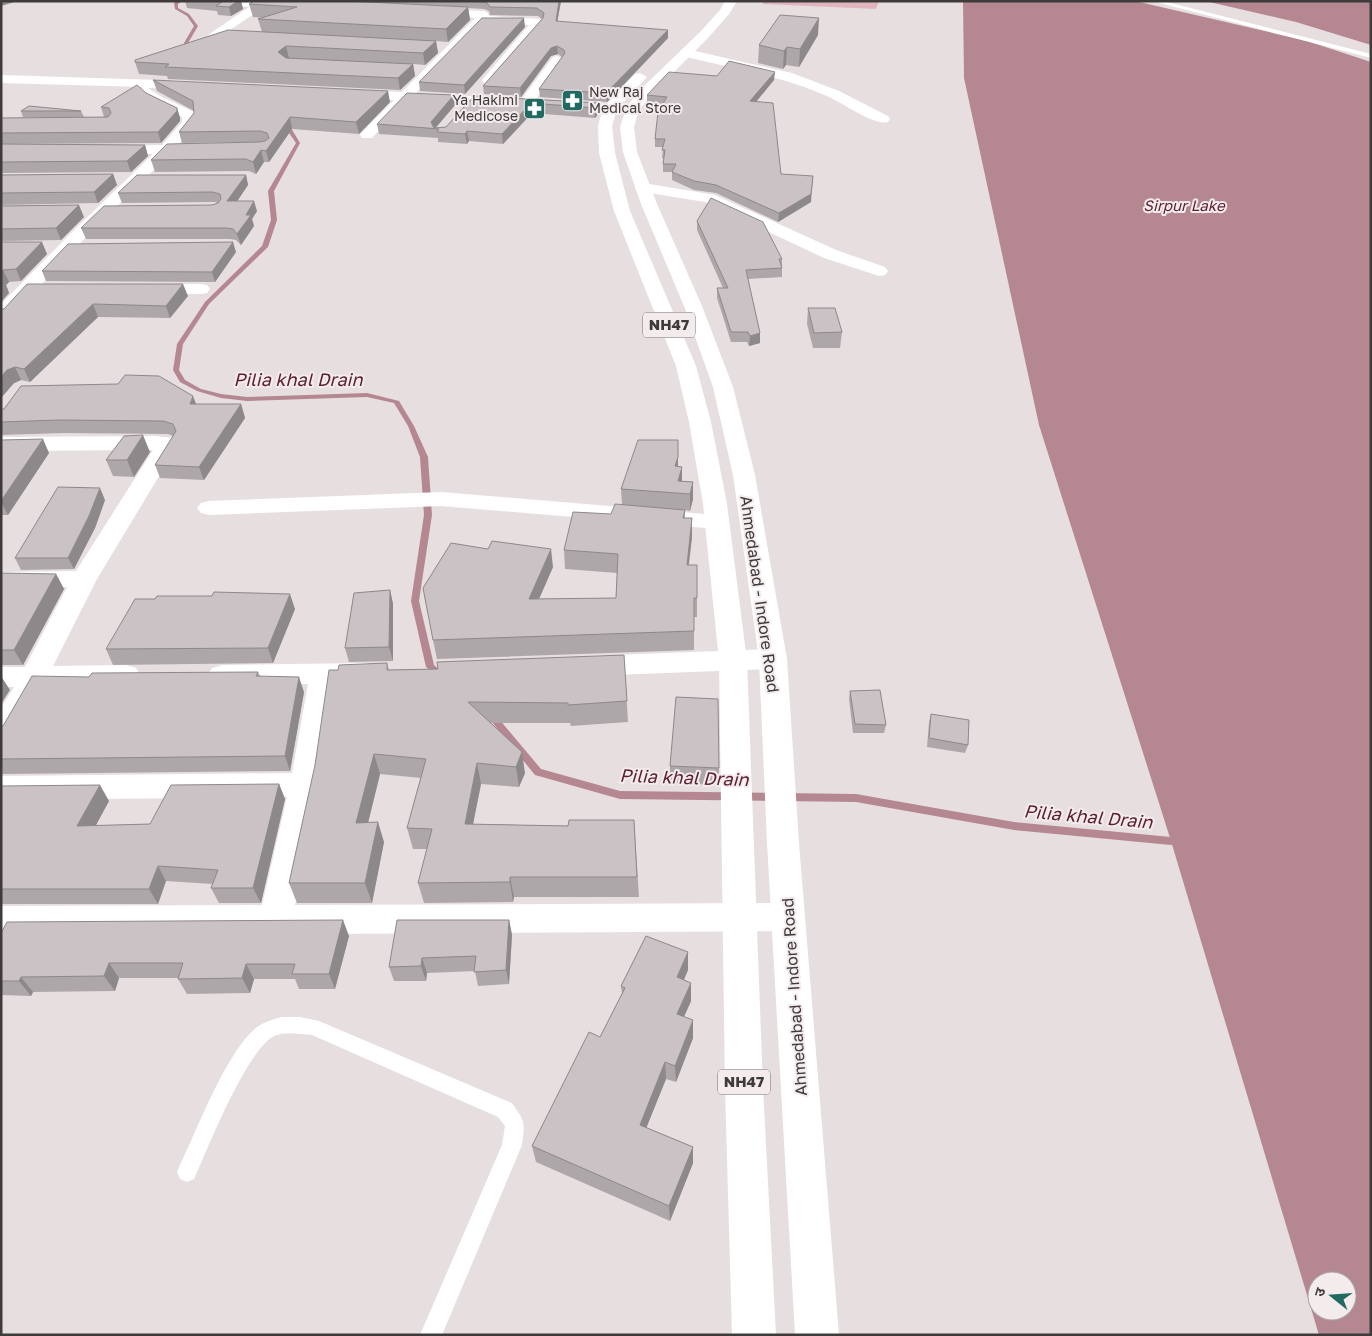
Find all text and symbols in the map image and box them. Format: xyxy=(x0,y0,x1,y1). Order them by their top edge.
place label: New Raj Medical Store xyxy=(589,83,681,116)
pharmacy icon: New Raj Medical Store xyxy=(561,88,585,112)
place label: Ya Hakimi Medicose xyxy=(452,91,518,124)
pharmacy icon: Ya Hakimi Medicose xyxy=(522,96,546,120)
water label: Sirpur Lake xyxy=(1143,196,1226,214)
road number: NH47 xyxy=(643,312,695,338)
water label: Pilia khal Drain xyxy=(233,368,363,390)
street label: Ahmedabad - Indore Road xyxy=(736,494,784,694)
water label: Pilia khal Drain xyxy=(619,764,750,790)
water label: Pilia khal Drain xyxy=(1023,799,1154,833)
street label: Ahmedabad - Indore Road xyxy=(777,897,811,1097)
road number: NH47 xyxy=(718,1070,770,1094)
north arrow xyxy=(1307,1271,1357,1321)
text: उ xyxy=(1310,1285,1329,1298)

